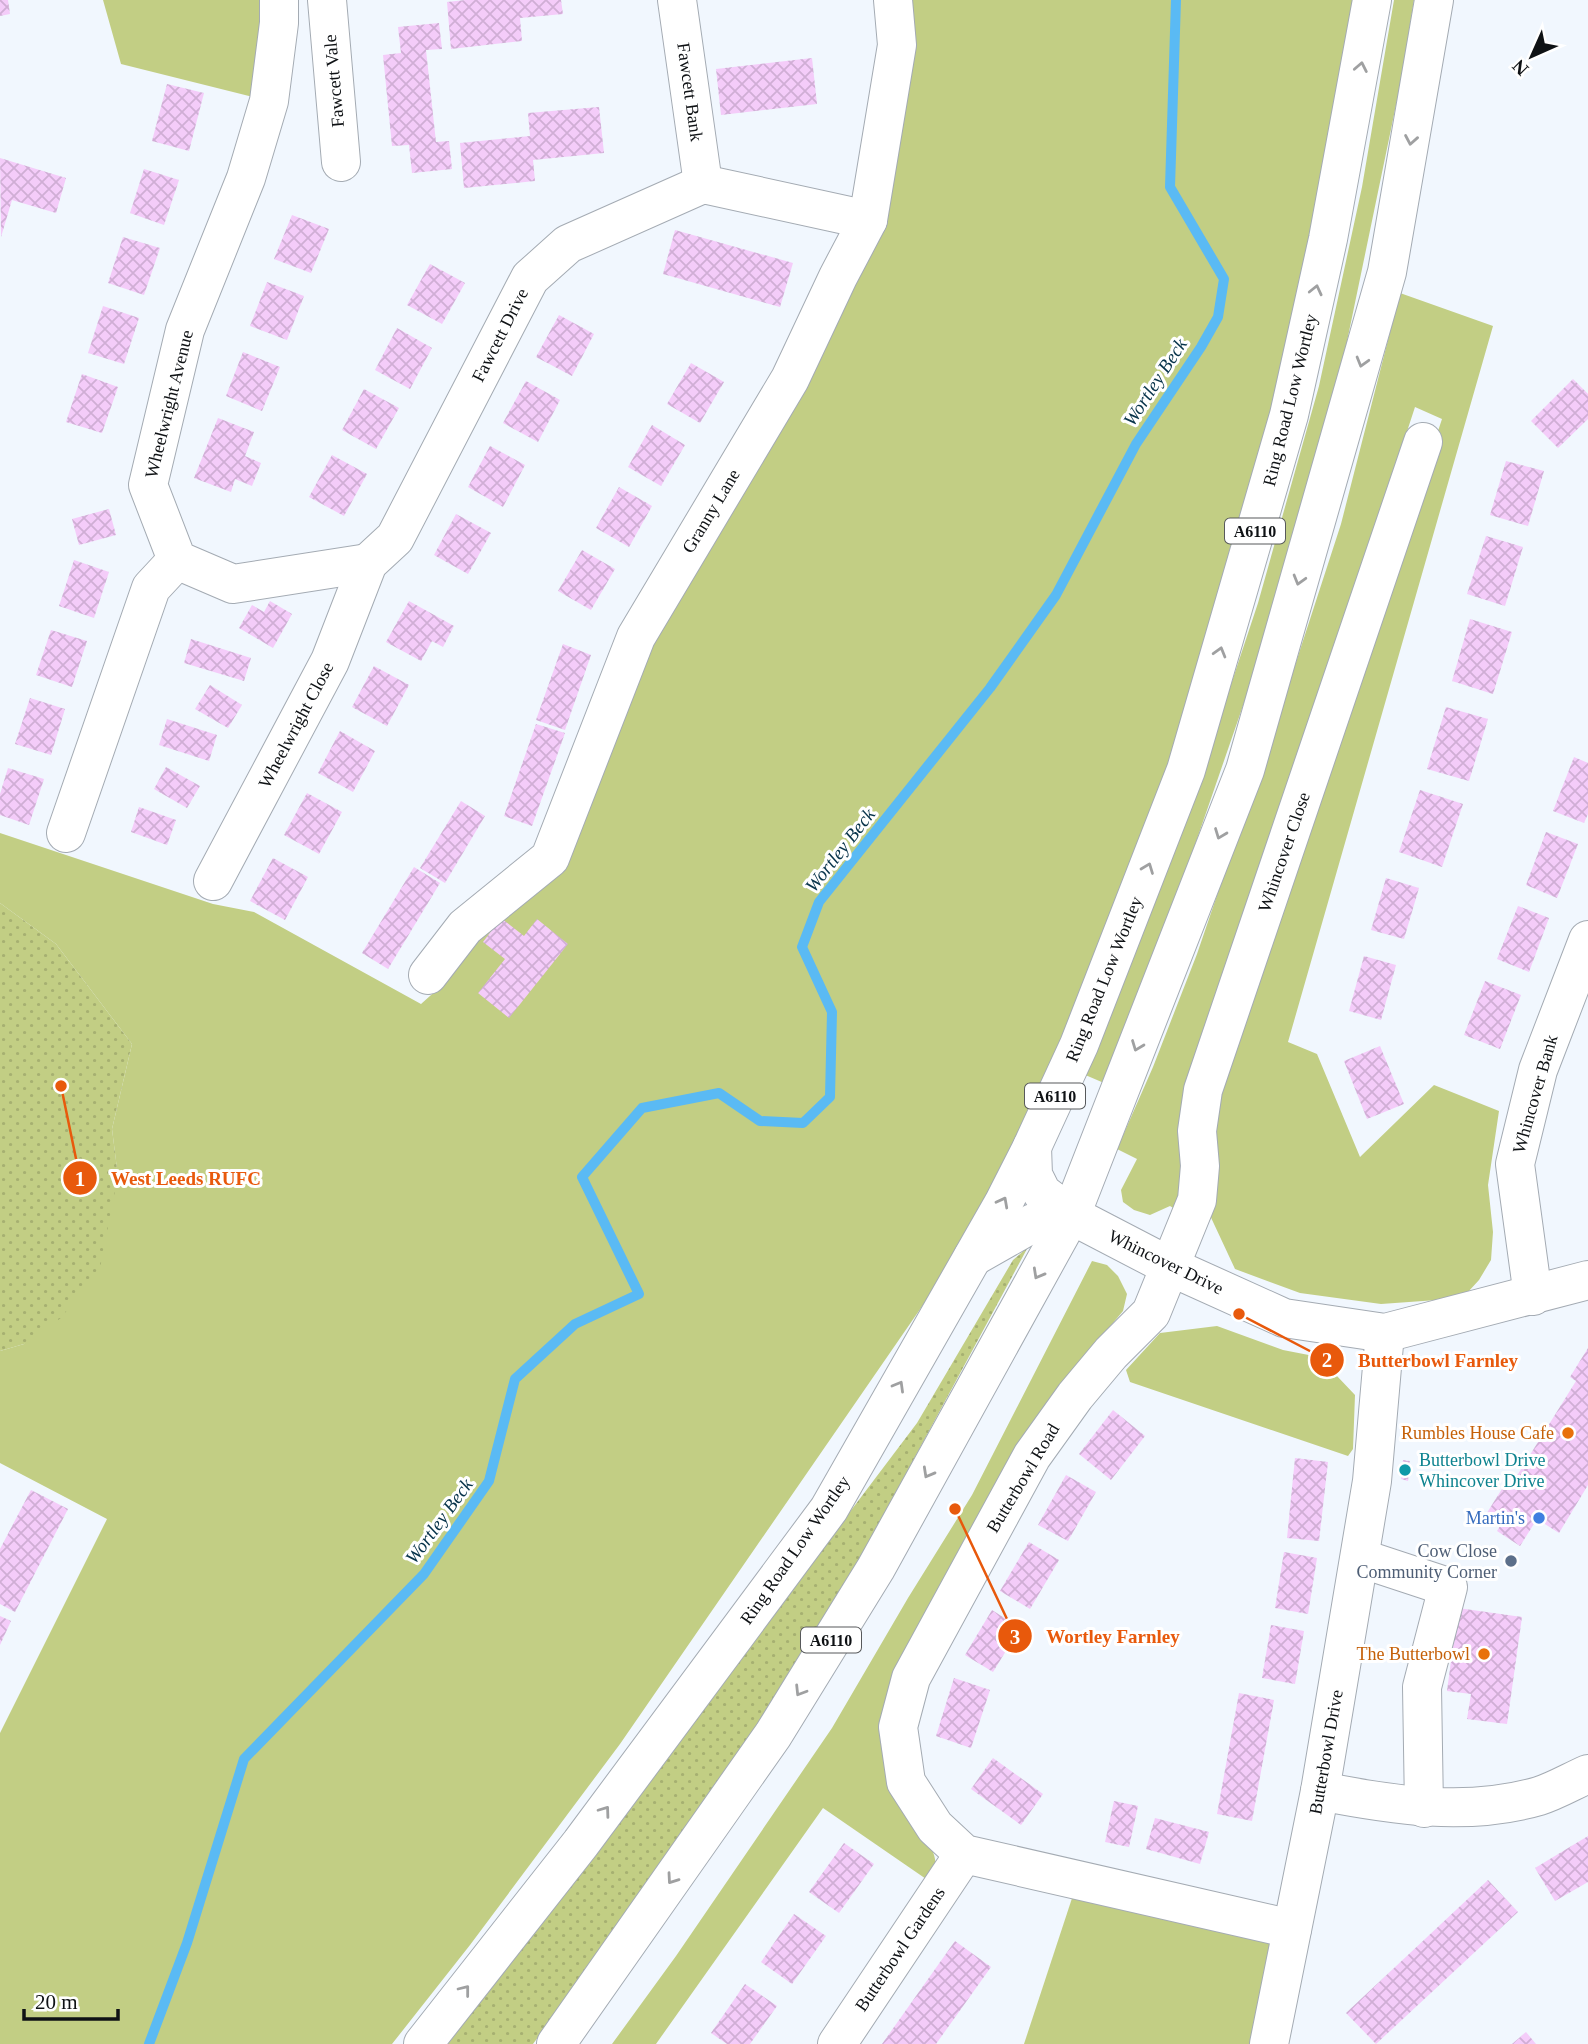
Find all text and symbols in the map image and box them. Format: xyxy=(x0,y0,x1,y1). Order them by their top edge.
north arrow xyxy=(1497,21,1567,91)
street label: Fawcett Vale xyxy=(320,34,348,128)
street label: Fawcett Bank xyxy=(673,41,707,143)
text: N xyxy=(1508,55,1533,80)
one-way arrow xyxy=(1353,61,1368,73)
one-way arrow xyxy=(1404,134,1419,146)
one-way arrow xyxy=(1308,284,1323,296)
street label: Fawcett Drive xyxy=(468,285,532,385)
street label: Ring Road Low Wortley xyxy=(1259,312,1321,488)
street label: Wheelwright Avenue xyxy=(141,328,197,480)
water label: Wortley Beck xyxy=(1119,334,1191,430)
one-way arrow xyxy=(1355,355,1370,367)
street label: Granny Lane xyxy=(678,465,744,557)
road number: A6110 xyxy=(1225,518,1285,544)
one-way arrow xyxy=(1293,574,1308,586)
one-way arrow xyxy=(1212,646,1227,658)
street label: Wheelwright Close xyxy=(254,659,338,791)
street label: Whincover Close xyxy=(1254,789,1314,915)
water label: Wortley Beck xyxy=(801,804,879,896)
one-way arrow xyxy=(1215,827,1229,839)
one-way arrow xyxy=(1140,862,1154,874)
street label: Ring Road Low Wortley xyxy=(1062,893,1146,1065)
street label: Whincover Bank xyxy=(1509,1032,1561,1156)
one-way arrow xyxy=(1132,1039,1146,1051)
road number: A6110 xyxy=(1025,1084,1085,1108)
callout: West Leeds RUFC xyxy=(63,1158,275,1198)
text: 1 xyxy=(75,1167,85,1191)
text: West Leeds RUFC xyxy=(111,1168,261,1189)
one-way arrow xyxy=(995,1197,1009,1209)
street label: Whincover Drive xyxy=(1105,1226,1227,1298)
one-way arrow xyxy=(1033,1267,1046,1280)
callout: Butterbowl Farnley xyxy=(1309,1340,1532,1380)
text: 2 xyxy=(1322,1348,1332,1372)
text: Butterbowl Farnley xyxy=(1358,1350,1518,1371)
one-way arrow xyxy=(891,1381,904,1393)
street label: Butterbowl Road xyxy=(983,1420,1063,1536)
place label: Rumbles House Cafe xyxy=(1401,1423,1554,1443)
marker: Rumbles House Cafe xyxy=(1560,1425,1576,1441)
place label: Butterbowl Drive Whincover Drive xyxy=(1419,1450,1545,1491)
marker: Butterbowl Drive Whincover Drive xyxy=(1397,1462,1413,1478)
one-way arrow xyxy=(923,1466,936,1479)
street label: Ring Road Low Wortley xyxy=(736,1472,854,1628)
water label: Wortley Beck xyxy=(401,1474,477,1568)
place label: Martin's xyxy=(1466,1508,1525,1528)
marker: Martin's xyxy=(1531,1510,1547,1526)
place label: Cow Close Community Corner xyxy=(1357,1541,1497,1582)
marker: Cow Close Community Corner xyxy=(1503,1553,1519,1569)
callout: Wortley Farnley xyxy=(997,1616,1194,1656)
text: 3 xyxy=(1010,1625,1020,1649)
text: Wortley Farnley xyxy=(1046,1626,1180,1647)
road number: A6110 xyxy=(801,1628,861,1652)
place label: The Butterbowl xyxy=(1357,1644,1470,1664)
marker: The Butterbowl xyxy=(1476,1646,1492,1662)
one-way arrow xyxy=(795,1683,808,1696)
street label: Butterbowl Drive xyxy=(1305,1688,1347,1816)
one-way arrow xyxy=(597,1806,610,1819)
one-way arrow xyxy=(668,1871,680,1884)
street label: Butterbowl Gardens xyxy=(851,1883,949,2015)
scale bar xyxy=(24,1978,119,2022)
one-way arrow xyxy=(457,1986,470,1998)
text: 20 m xyxy=(35,1990,78,2014)

